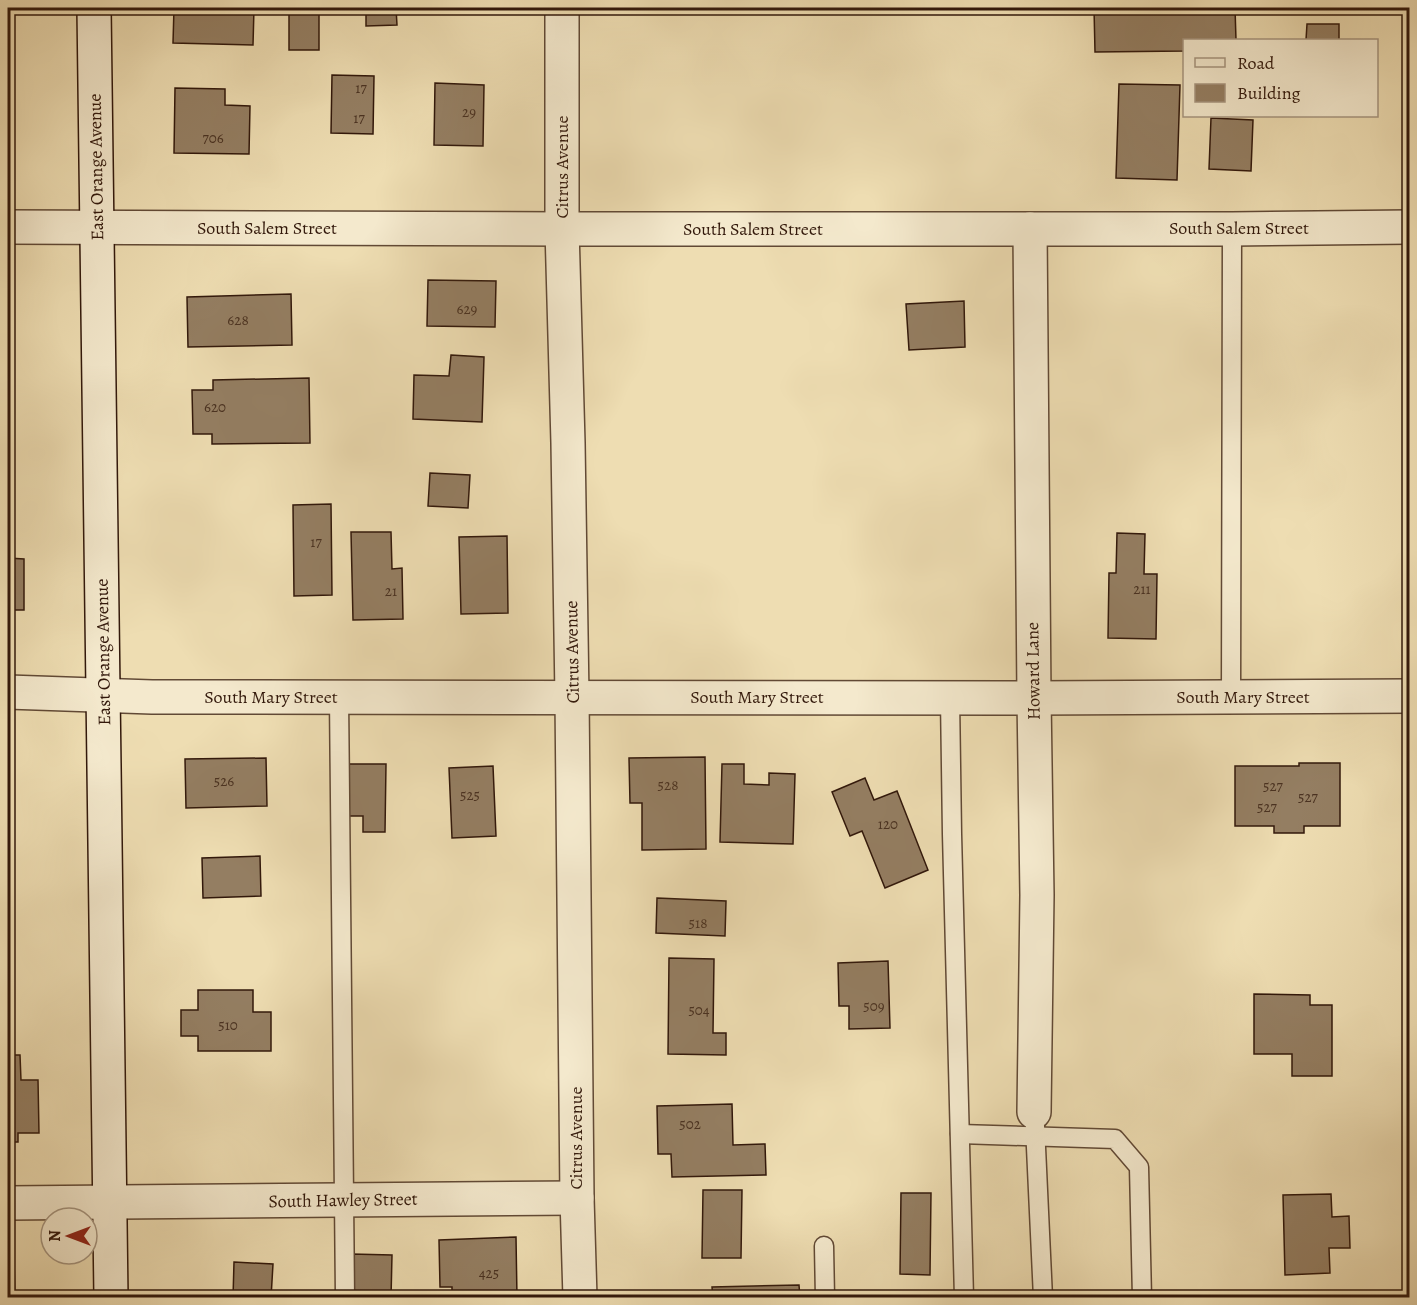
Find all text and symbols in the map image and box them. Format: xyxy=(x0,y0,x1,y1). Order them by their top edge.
legend xyxy=(1183,39,1378,117)
text: Road xyxy=(1237,51,1275,75)
house number: 17 xyxy=(355,78,367,98)
text: Building xyxy=(1237,81,1301,105)
street label: East Orange Avenue xyxy=(83,93,109,241)
house number: 29 xyxy=(462,102,476,122)
house number: 17 xyxy=(353,108,365,128)
street label: Citrus Avenue xyxy=(550,116,574,218)
house number: 706 xyxy=(202,128,224,148)
street label: South Salem Street xyxy=(197,216,337,240)
street label: South Salem Street xyxy=(1169,216,1309,240)
street label: South Salem Street xyxy=(683,217,823,241)
house number: 629 xyxy=(457,299,478,319)
house number: 628 xyxy=(227,310,249,330)
house number: 620 xyxy=(204,397,226,417)
house number: 17 xyxy=(310,532,322,552)
street label: East Orange Avenue xyxy=(90,578,116,726)
house number: 211 xyxy=(1133,579,1151,599)
house number: 21 xyxy=(385,581,397,601)
street label: Citrus Avenue xyxy=(559,600,585,704)
street label: Howard Lane xyxy=(1020,622,1046,720)
street label: South Mary Street xyxy=(204,685,338,709)
street label: South Mary Street xyxy=(690,685,824,709)
street label: South Mary Street xyxy=(1176,685,1310,709)
house number: 526 xyxy=(214,771,234,791)
house number: 528 xyxy=(658,775,678,795)
house number: 527 xyxy=(1263,776,1284,796)
house number: 525 xyxy=(460,785,480,805)
house number: 527 xyxy=(1298,787,1319,807)
house number: 527 xyxy=(1257,797,1278,817)
house number: 120 xyxy=(878,814,898,834)
house number: 518 xyxy=(689,913,707,933)
house number: 509 xyxy=(863,996,885,1016)
house number: 504 xyxy=(688,1000,710,1020)
house number: 510 xyxy=(218,1015,238,1035)
street label: Citrus Avenue xyxy=(564,1087,588,1189)
house number: 502 xyxy=(679,1114,701,1134)
street label: South Hawley Street xyxy=(268,1187,418,1213)
north arrow xyxy=(39,1206,99,1266)
text: N xyxy=(44,1230,66,1242)
house number: 425 xyxy=(479,1263,499,1283)

